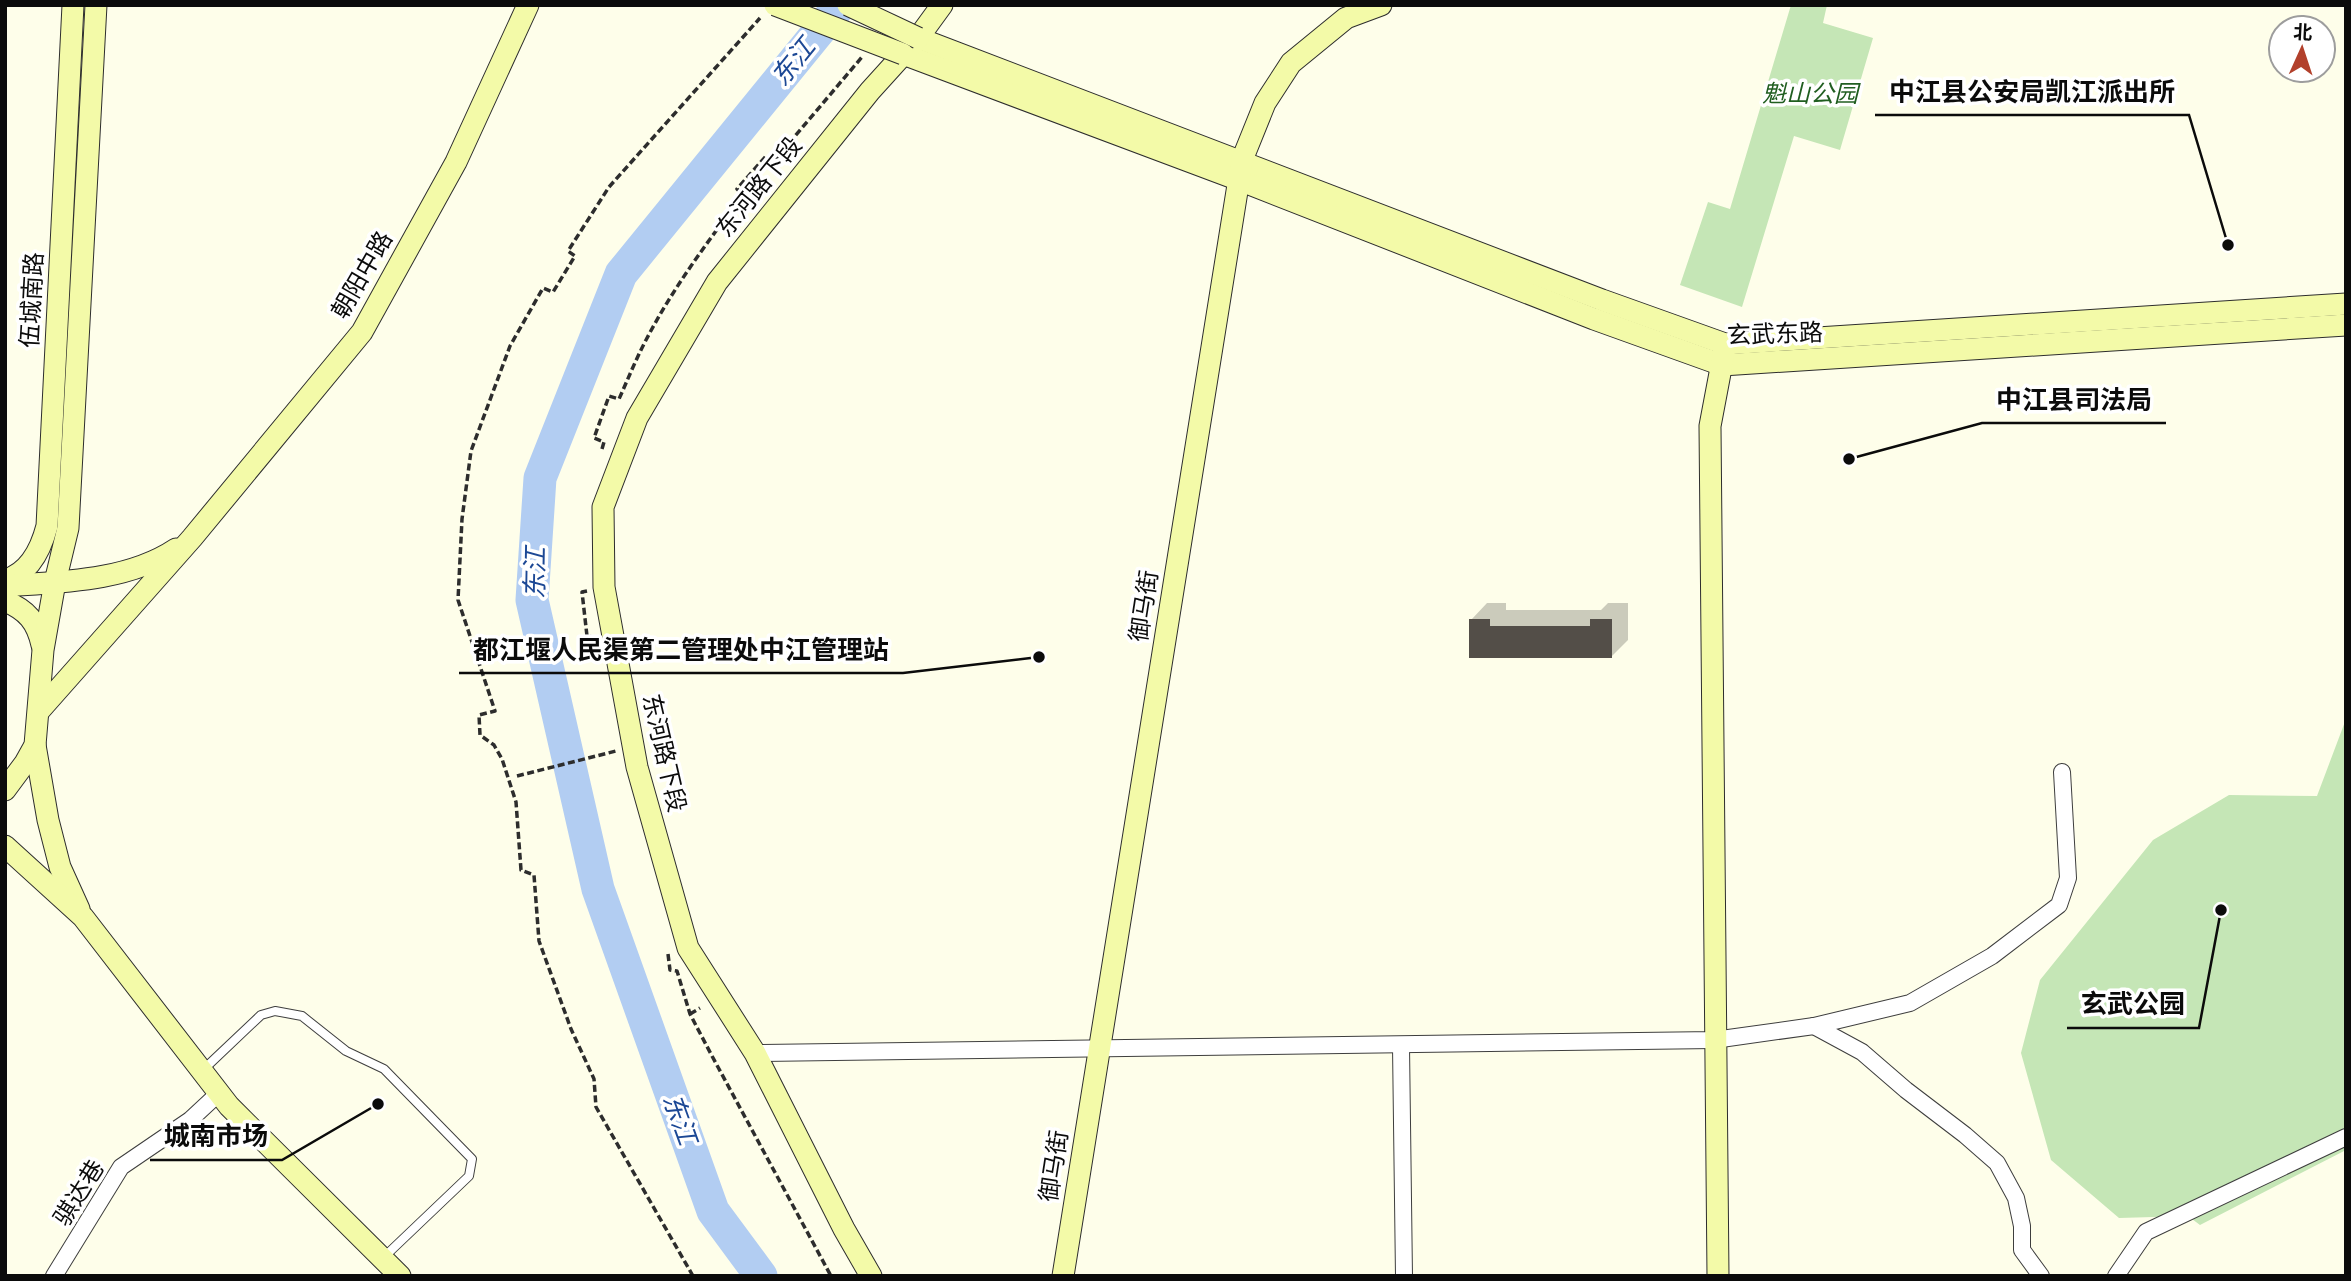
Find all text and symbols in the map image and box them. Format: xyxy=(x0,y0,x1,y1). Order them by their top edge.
north arrow xyxy=(2267,14,2337,84)
text: 北 xyxy=(2293,19,2313,46)
water label: 东江 xyxy=(763,28,825,94)
callout: 中江县公安局凯江派出所 xyxy=(1875,68,2189,115)
text: 中江县公安局凯江派出所 xyxy=(1889,74,2175,110)
park label: 魁山公园 xyxy=(1762,77,1861,110)
street label: 东河路下段 xyxy=(708,130,809,244)
street label: 朝阳中路 xyxy=(323,225,400,325)
street label: 伍城南路 xyxy=(13,251,50,349)
street label: 玄武东路 xyxy=(1726,315,1824,352)
callout: 中江县司法局 xyxy=(1982,376,2166,423)
text: 中江县司法局 xyxy=(1996,382,2152,418)
water label: 东江 xyxy=(517,544,554,599)
street label: 御马街 xyxy=(1122,568,1165,644)
callout: 都江堰人民渠第二管理处中江管理站 xyxy=(459,626,903,673)
text: 都江堰人民渠第二管理处中江管理站 xyxy=(473,632,889,668)
street label: 东河路下段 xyxy=(635,691,694,815)
callout: 玄武公园 xyxy=(2067,981,2199,1028)
text: 玄武公园 xyxy=(2081,986,2185,1022)
water label: 东江 xyxy=(654,1088,707,1152)
callout: 城南市场 xyxy=(150,1113,282,1160)
text: 城南市场 xyxy=(164,1118,268,1154)
street label: 御马街 xyxy=(1032,1128,1075,1204)
street label: 骐达巷 xyxy=(46,1153,112,1232)

